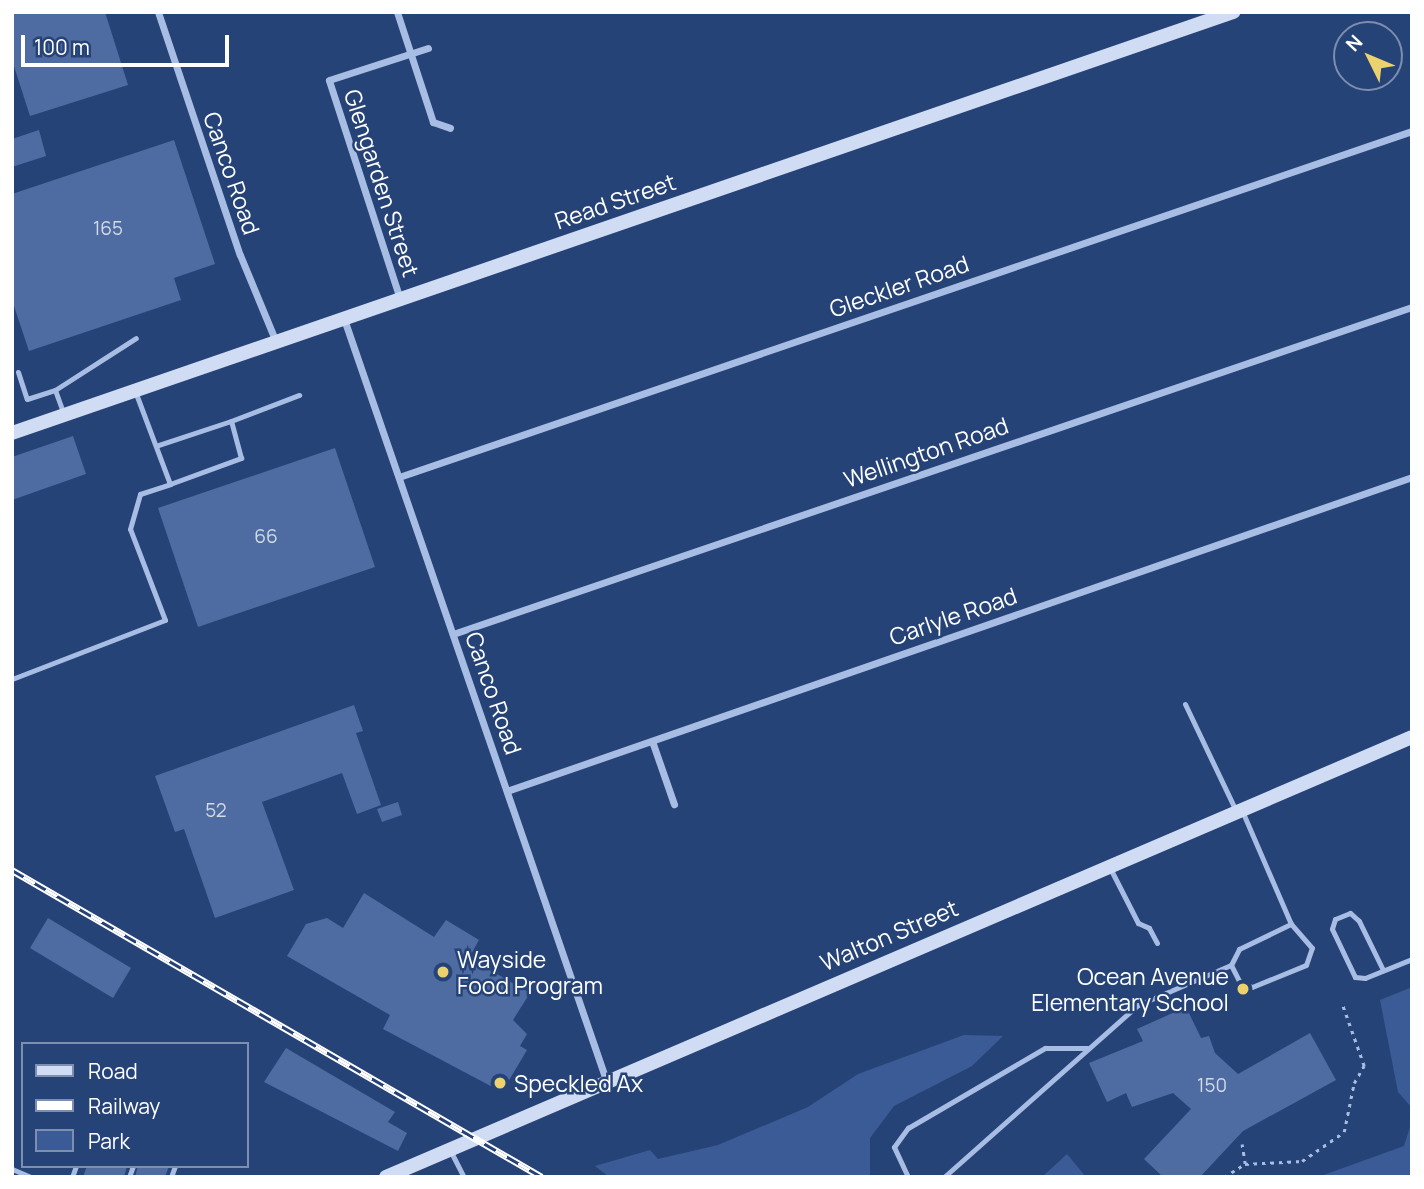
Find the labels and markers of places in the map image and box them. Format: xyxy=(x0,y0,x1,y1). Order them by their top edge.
place label: Wayside Food Program xyxy=(457,945,603,999)
place label: Ocean Avenue Elementary School xyxy=(1031,962,1229,1016)
marker: Wayside Food Program xyxy=(435,964,451,980)
marker: Ocean Avenue Elementary School xyxy=(1235,981,1251,997)
place label: Speckled Ax xyxy=(514,1069,643,1097)
marker: Speckled Ax xyxy=(492,1075,508,1091)

